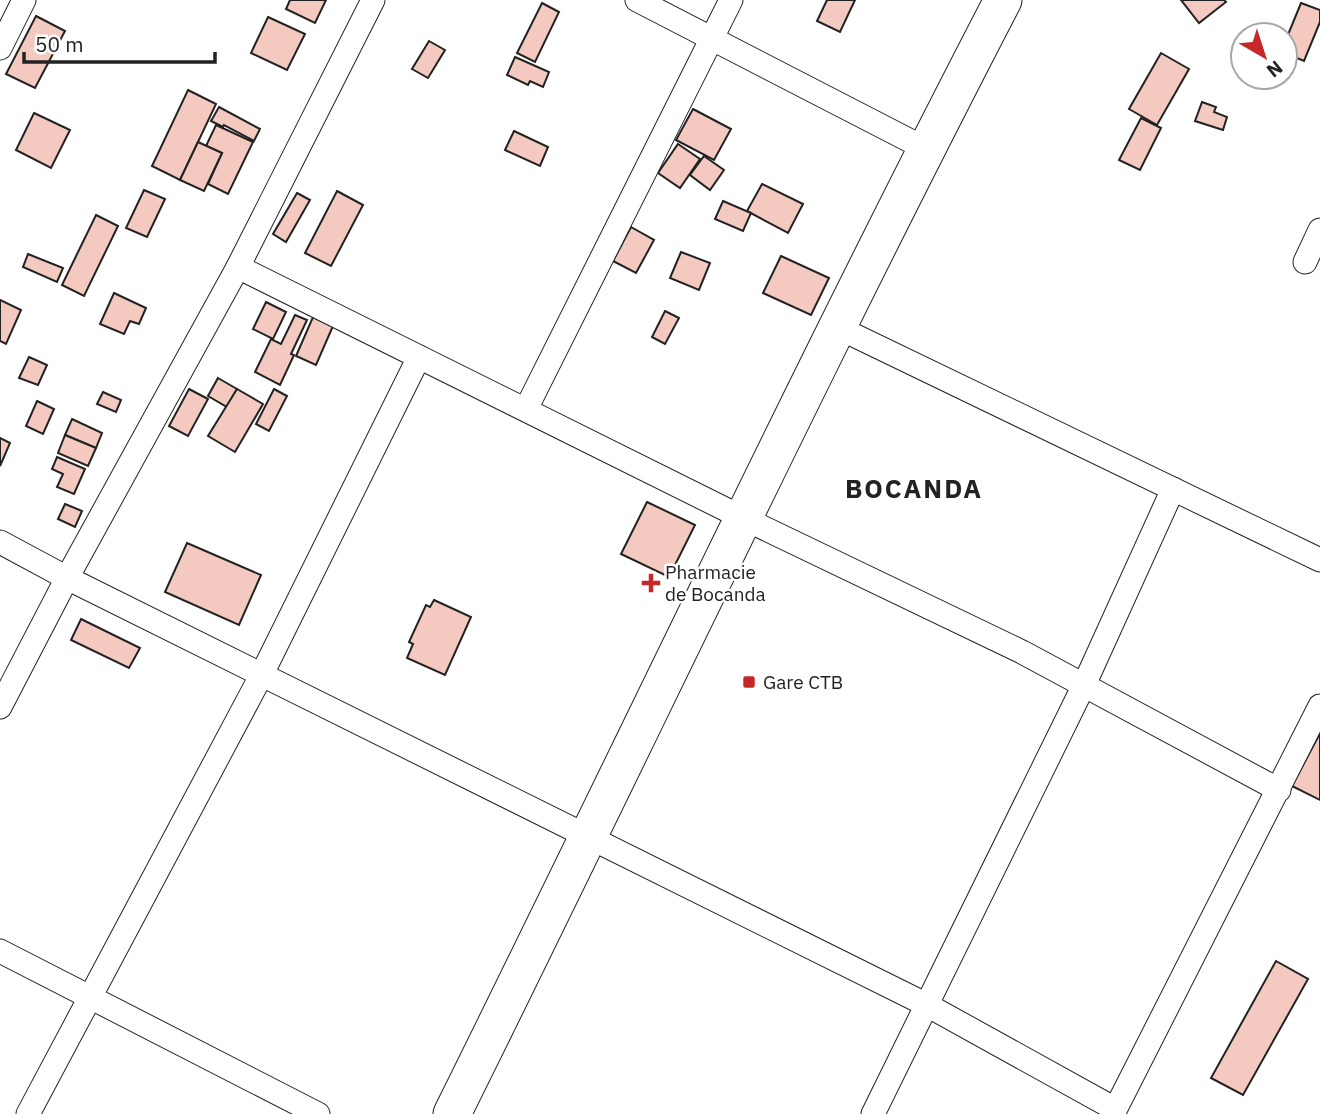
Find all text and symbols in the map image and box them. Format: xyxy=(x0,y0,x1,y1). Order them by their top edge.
scale bar xyxy=(24,21,215,65)
north arrow xyxy=(1229,21,1299,91)
text: 50 m xyxy=(35,30,84,58)
text: N xyxy=(1262,56,1288,83)
district label: BOCANDA xyxy=(845,471,983,505)
place label: Pharmacie de Bocanda xyxy=(665,560,766,606)
marker: Pharmacie de Bocanda xyxy=(643,575,659,591)
place label: Gare CTB xyxy=(763,670,843,694)
marker: Gare CTB xyxy=(741,674,757,690)

